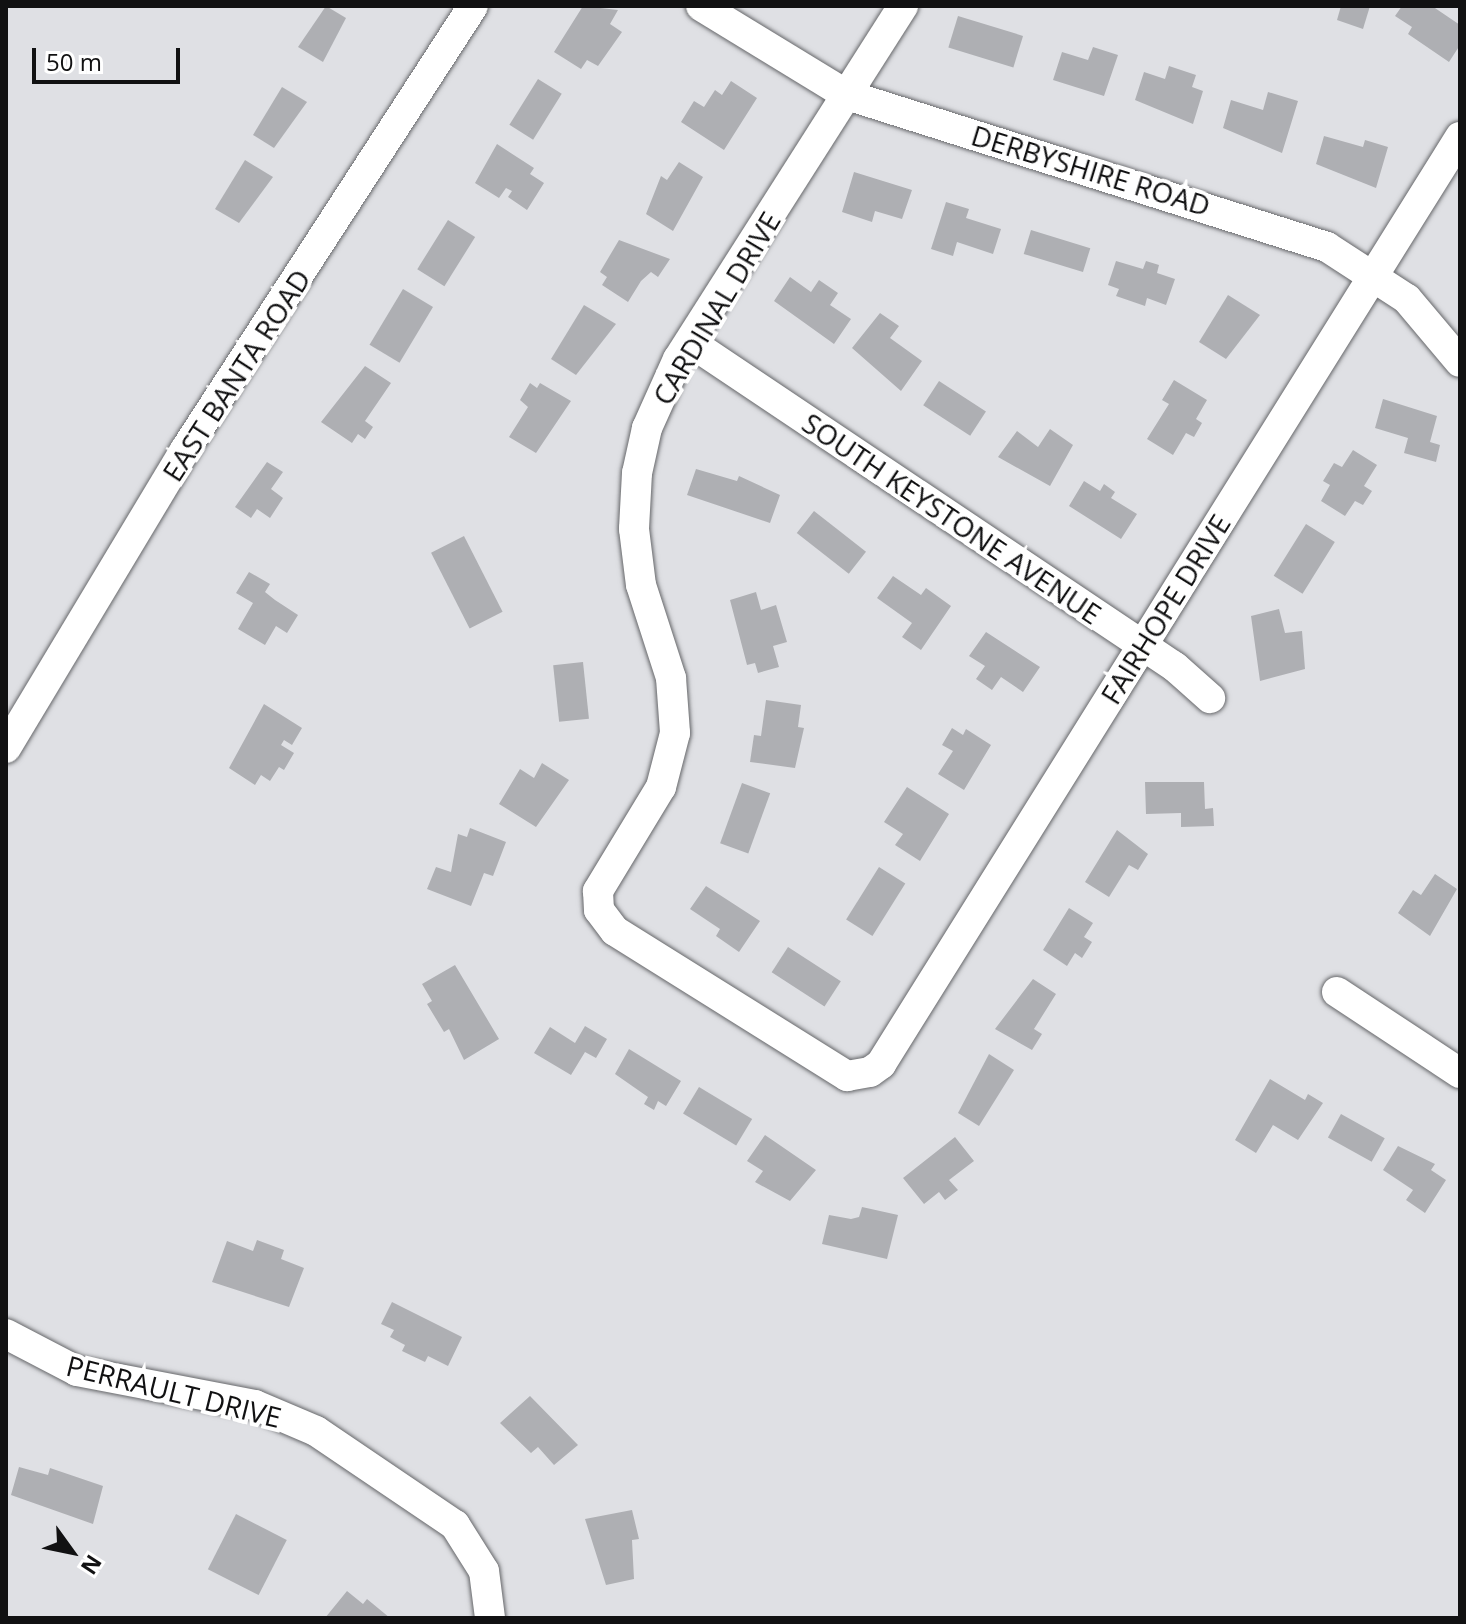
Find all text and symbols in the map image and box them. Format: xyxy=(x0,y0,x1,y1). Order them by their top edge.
scale bar xyxy=(36,32,184,82)
text: 50 m xyxy=(46,45,102,78)
street label: DERBYSHIRE ROAD xyxy=(968,118,1214,222)
street label: CARDINAL DRIVE xyxy=(645,205,787,411)
street label: EAST BANTA ROAD xyxy=(155,263,317,487)
street label: SOUTH KEYSTONE AVENUE xyxy=(796,405,1108,631)
street label: FAIRHOPE DRIVE xyxy=(1093,508,1237,710)
street label: PERRAULT DRIVE xyxy=(63,1348,285,1434)
north arrow xyxy=(32,1512,112,1592)
text: N xyxy=(75,1549,110,1581)

